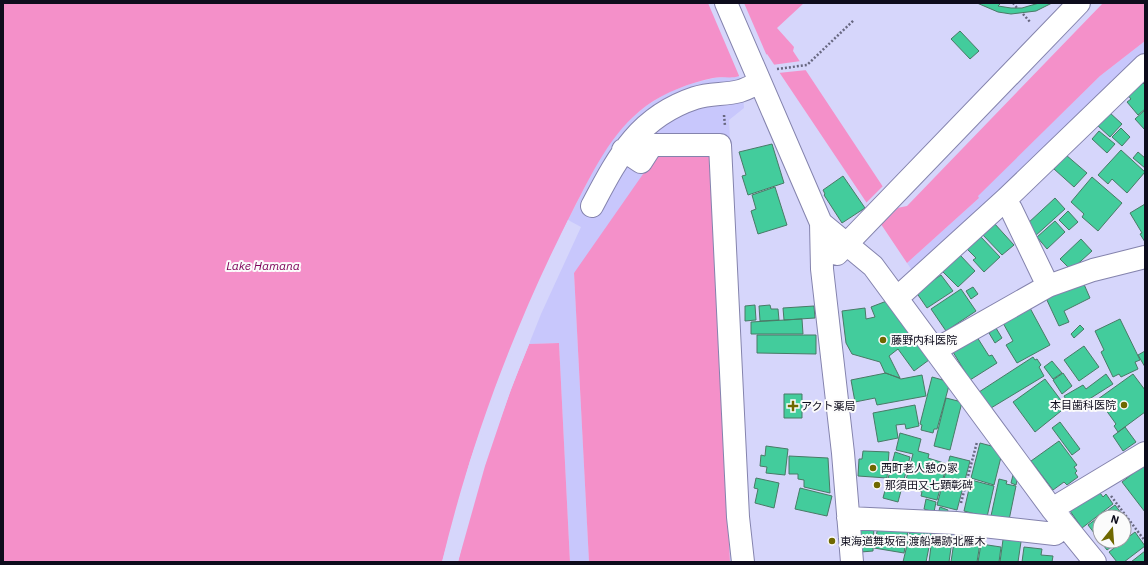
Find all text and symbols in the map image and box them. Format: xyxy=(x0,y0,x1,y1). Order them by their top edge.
water label: Lake Hamana xyxy=(226,258,300,273)
place label: 藤野内科医院 xyxy=(891,333,957,347)
marker: 藤野内科医院 xyxy=(878,335,888,345)
place label: 本目歯科医院 xyxy=(1050,398,1116,412)
place label: アクト薬局 xyxy=(801,399,855,413)
marker: 本目歯科医院 xyxy=(1119,400,1129,410)
marker: アクト薬局 xyxy=(788,401,798,411)
place label: 西町老人憩の家 xyxy=(881,461,958,475)
marker: 西町老人憩の家 xyxy=(868,463,878,473)
place label: 那須田又七顕彰碑 xyxy=(885,478,973,492)
marker: 那須田又七顕彰碑 xyxy=(872,480,882,490)
north arrow xyxy=(1092,509,1132,549)
text: N xyxy=(1109,512,1121,527)
place label: 東海道舞坂宿 渡船場跡北雁木 xyxy=(840,534,986,548)
marker: 東海道舞坂宿 渡船場跡北雁木 xyxy=(827,536,837,546)

